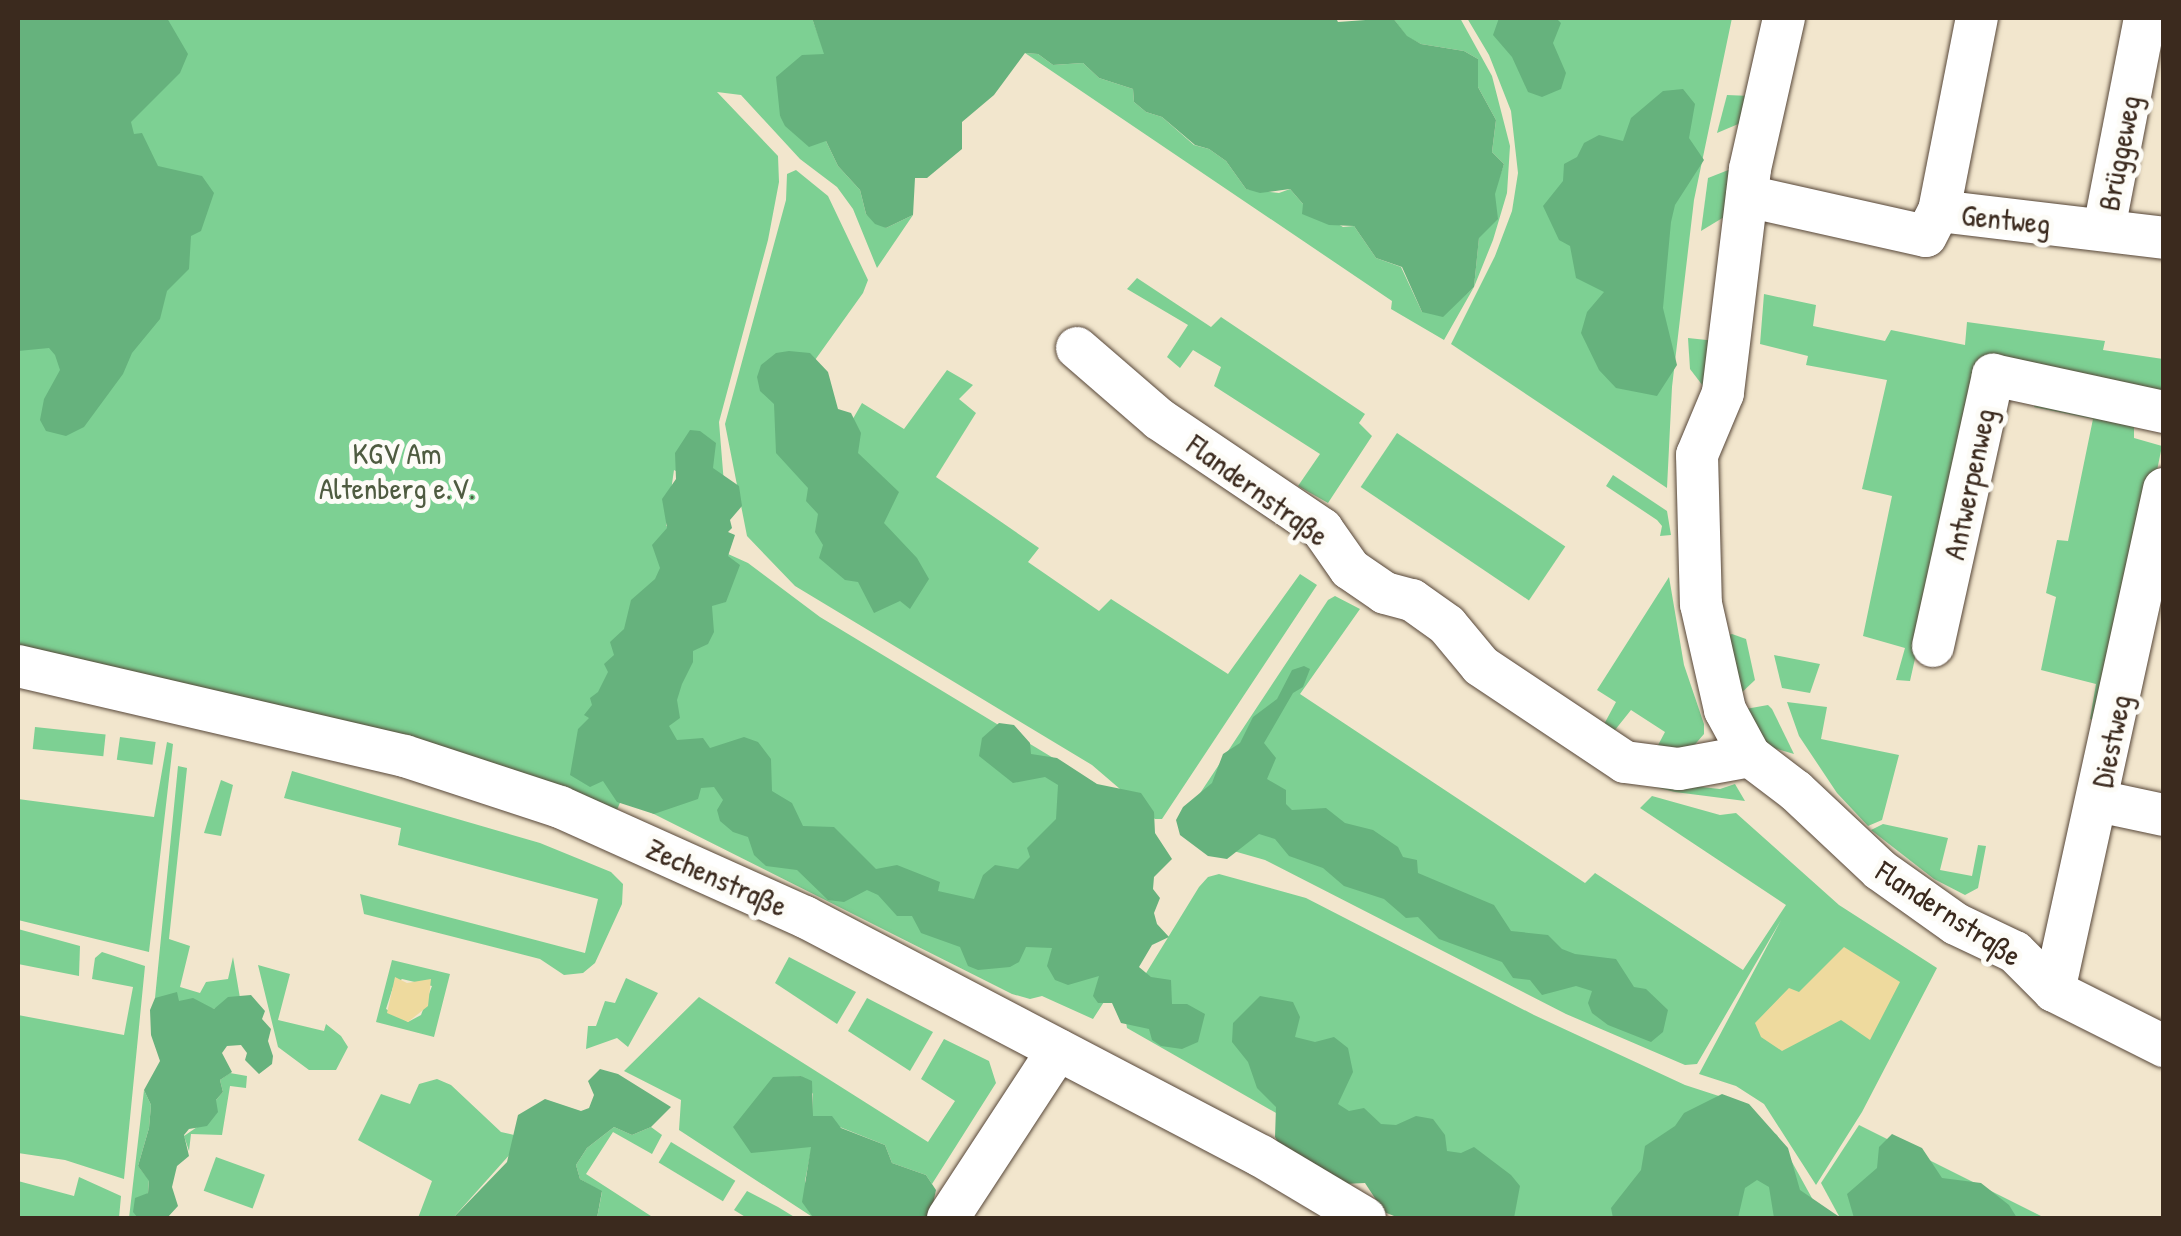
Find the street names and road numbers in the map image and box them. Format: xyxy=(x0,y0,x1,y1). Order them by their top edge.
street label: Brüggeweg xyxy=(2090,92,2148,214)
street label: Gentweg xyxy=(1960,196,2052,242)
street label: Antwerpenweg xyxy=(1935,405,2003,563)
street label: Flandernstraße xyxy=(1180,427,1336,553)
street label: Diestweg xyxy=(2084,691,2138,791)
street label: Zechenstraße xyxy=(641,830,793,924)
street label: Flandernstraße xyxy=(1869,853,2029,973)

